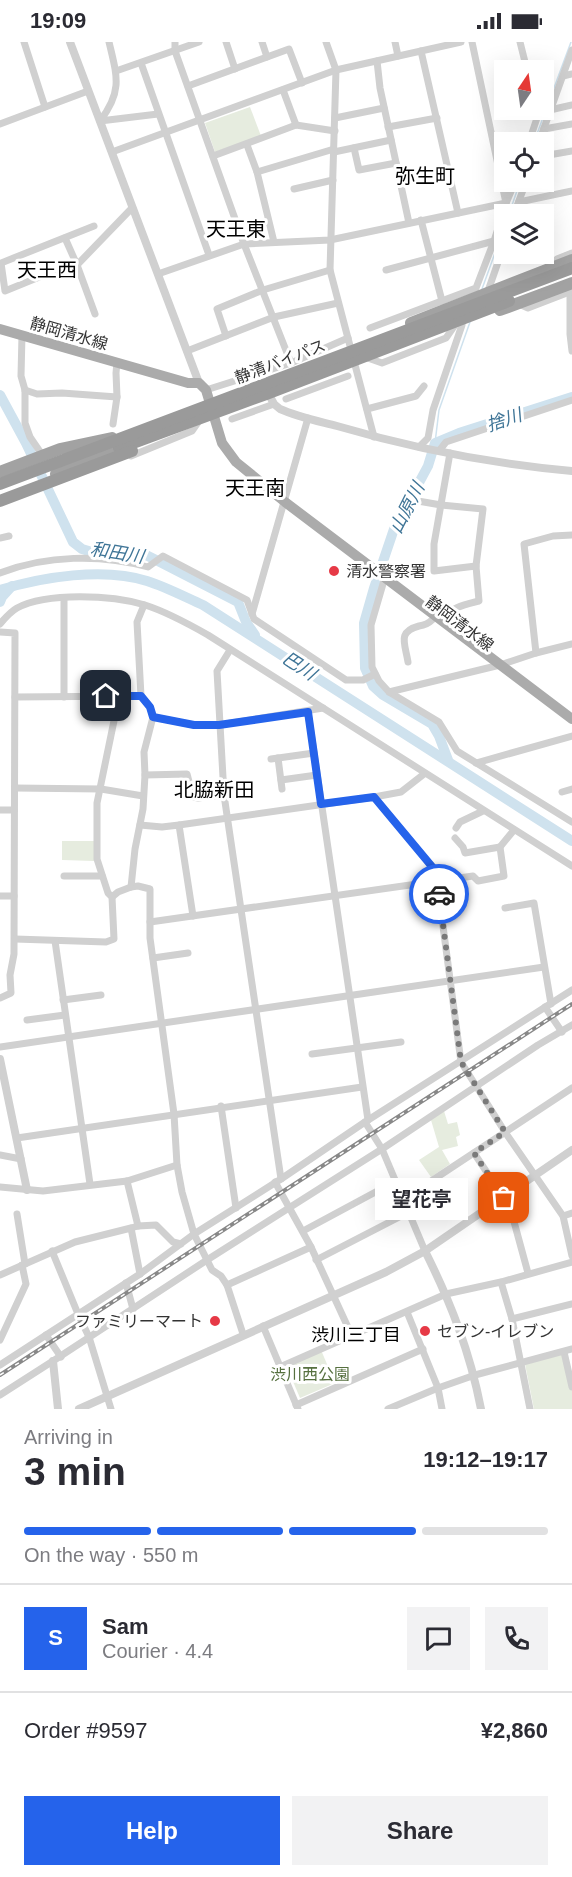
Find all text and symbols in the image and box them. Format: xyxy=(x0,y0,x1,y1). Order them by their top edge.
text: 19:09 xyxy=(30,8,86,33)
north arrow xyxy=(494,60,554,120)
map controls xyxy=(494,60,554,264)
button: locate xyxy=(494,132,554,192)
district label: 弥生町 xyxy=(395,165,455,187)
button: layers xyxy=(494,204,554,264)
district label: 天王東 xyxy=(206,218,266,240)
district label: 天王西 xyxy=(17,259,77,281)
street label: 静岡清水線 xyxy=(28,314,110,353)
street label: 静清バイパス xyxy=(232,336,328,387)
water label: 捨川 xyxy=(484,404,526,435)
district label: 天王南 xyxy=(225,477,285,499)
water label: 山原川 xyxy=(386,478,429,537)
water label: 和田川 xyxy=(89,539,147,567)
place label: 清水警察署 xyxy=(346,563,426,580)
marker: 清水警察署 xyxy=(327,564,341,578)
street label: 静岡清水線 xyxy=(423,593,497,654)
water label: 巴川 xyxy=(278,648,321,685)
pin xyxy=(80,670,131,721)
icon: home xyxy=(89,679,122,712)
district label: 北脇新田 xyxy=(174,779,254,801)
courier xyxy=(409,864,469,924)
icon: car xyxy=(423,878,456,911)
pin xyxy=(478,1172,529,1223)
callout: 望花亭 xyxy=(375,1177,468,1219)
icon: bag xyxy=(487,1181,520,1214)
text: 望花亭 xyxy=(392,1188,452,1210)
place label: ファミリーマート xyxy=(75,1313,203,1330)
marker: ファミリーマート xyxy=(208,1314,222,1328)
place label: セブン-イレブン xyxy=(437,1323,554,1340)
marker: セブン-イレブン xyxy=(418,1324,432,1338)
district label: 渋川三丁目 xyxy=(311,1325,401,1345)
park label: 渋川西公園 xyxy=(270,1366,350,1383)
text: Arriving in xyxy=(24,1426,113,1448)
text: 19:12–19:17 xyxy=(423,1447,548,1472)
text: 3 min xyxy=(24,1450,126,1493)
text: On the way · 550 m xyxy=(24,1544,199,1566)
button: chat xyxy=(407,1607,470,1670)
button: phone xyxy=(485,1607,548,1670)
text: Sam xyxy=(102,1614,148,1639)
text: S xyxy=(48,1625,63,1650)
text: Courier · 4.4 xyxy=(102,1640,213,1662)
text: Order #9597 xyxy=(24,1718,148,1743)
text: ¥2,860 xyxy=(481,1718,548,1743)
button: Help xyxy=(24,1796,280,1865)
button: Share xyxy=(292,1796,548,1865)

